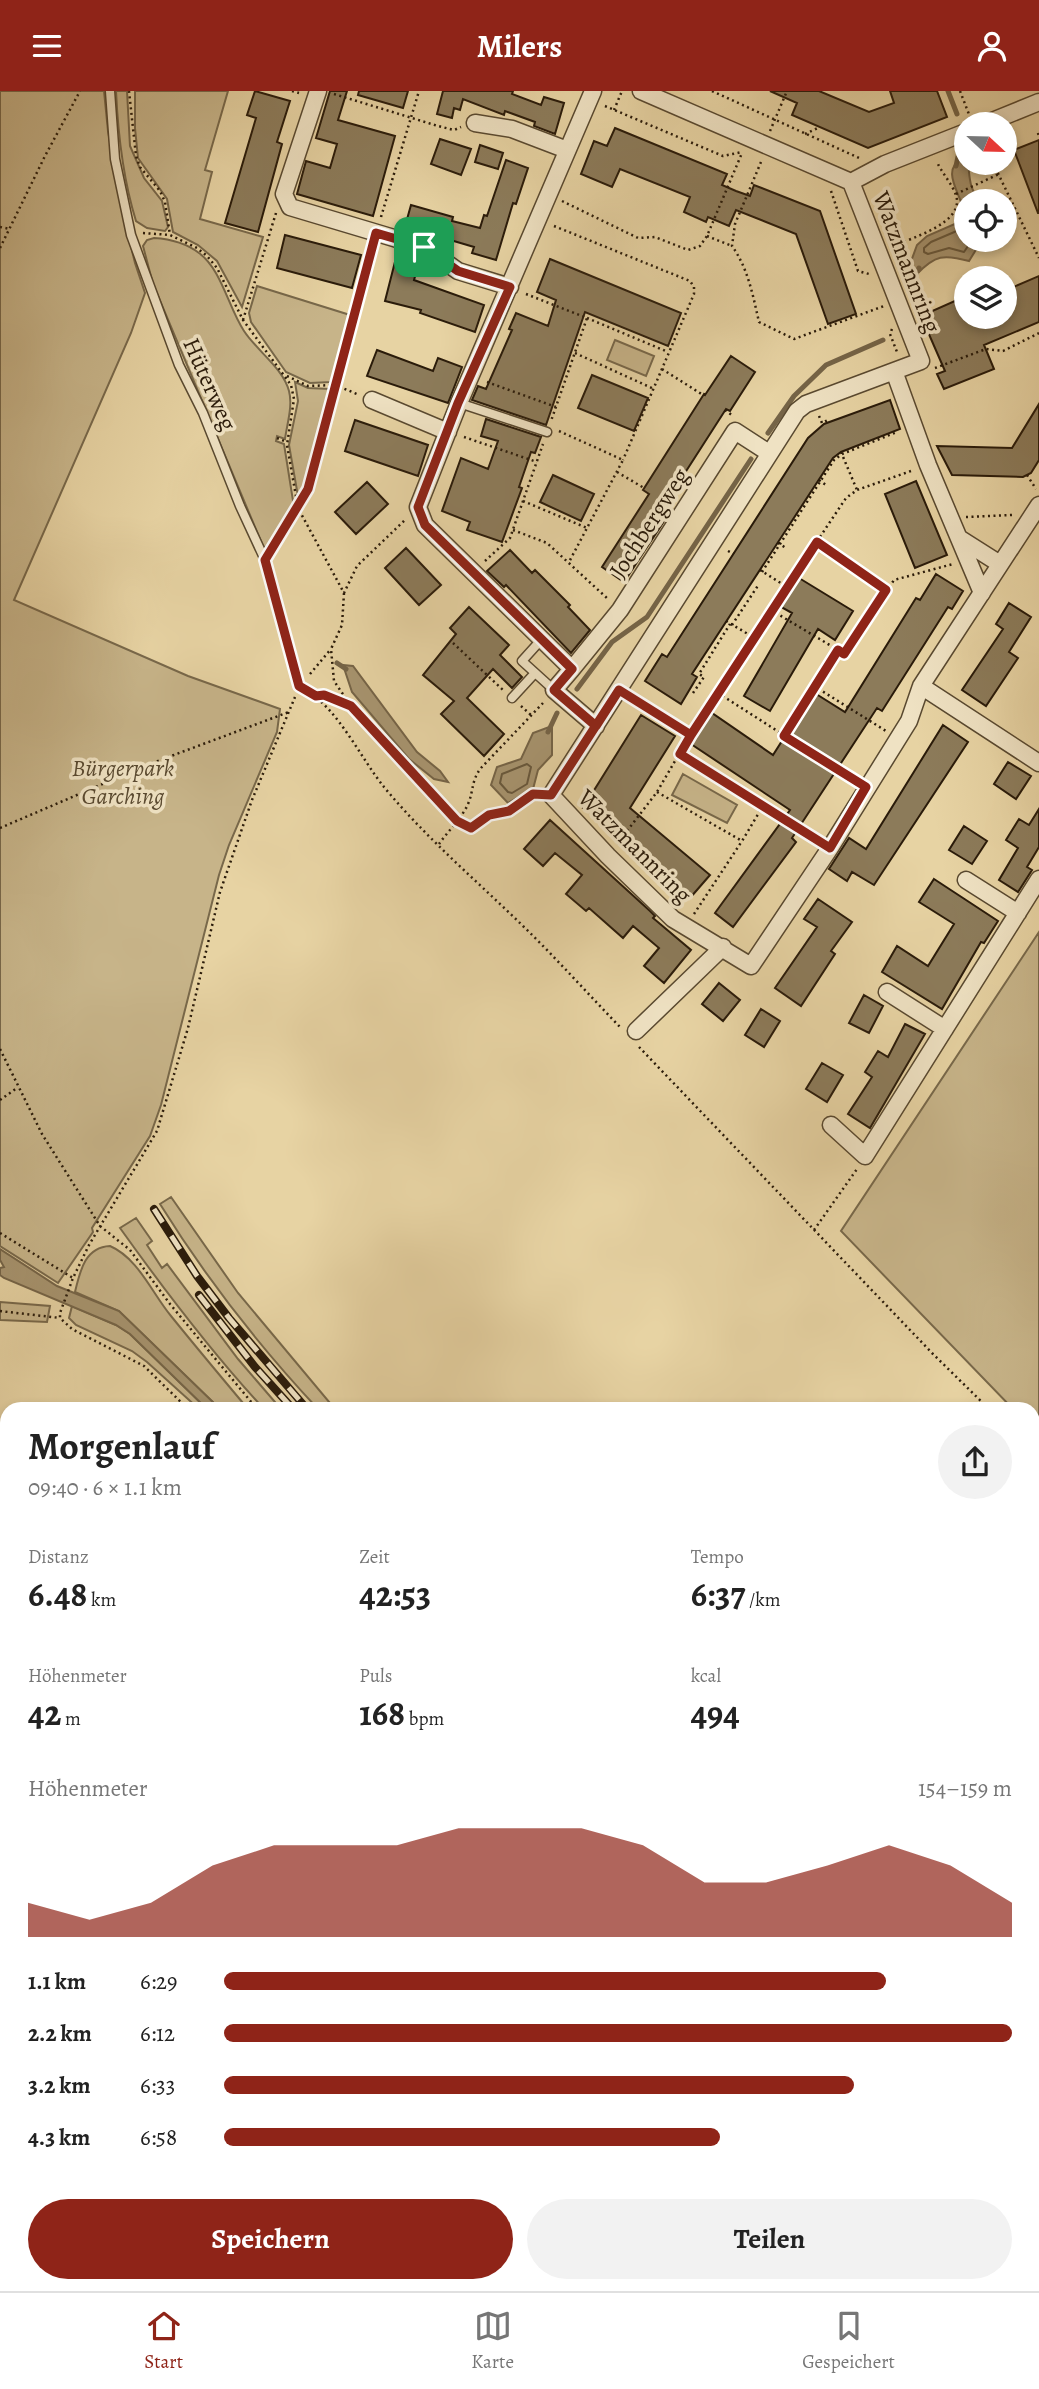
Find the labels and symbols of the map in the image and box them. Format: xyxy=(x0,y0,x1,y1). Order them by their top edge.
north arrow xyxy=(954,112,1017,175)
street label: Watzmannring xyxy=(865,186,949,337)
pin xyxy=(394,217,454,277)
street label: Hüterweg xyxy=(175,333,245,435)
street label: Jochbergweg xyxy=(602,462,696,584)
park label: Bürgerpark Garching xyxy=(72,752,175,812)
street label: Watzmannring xyxy=(570,781,699,910)

